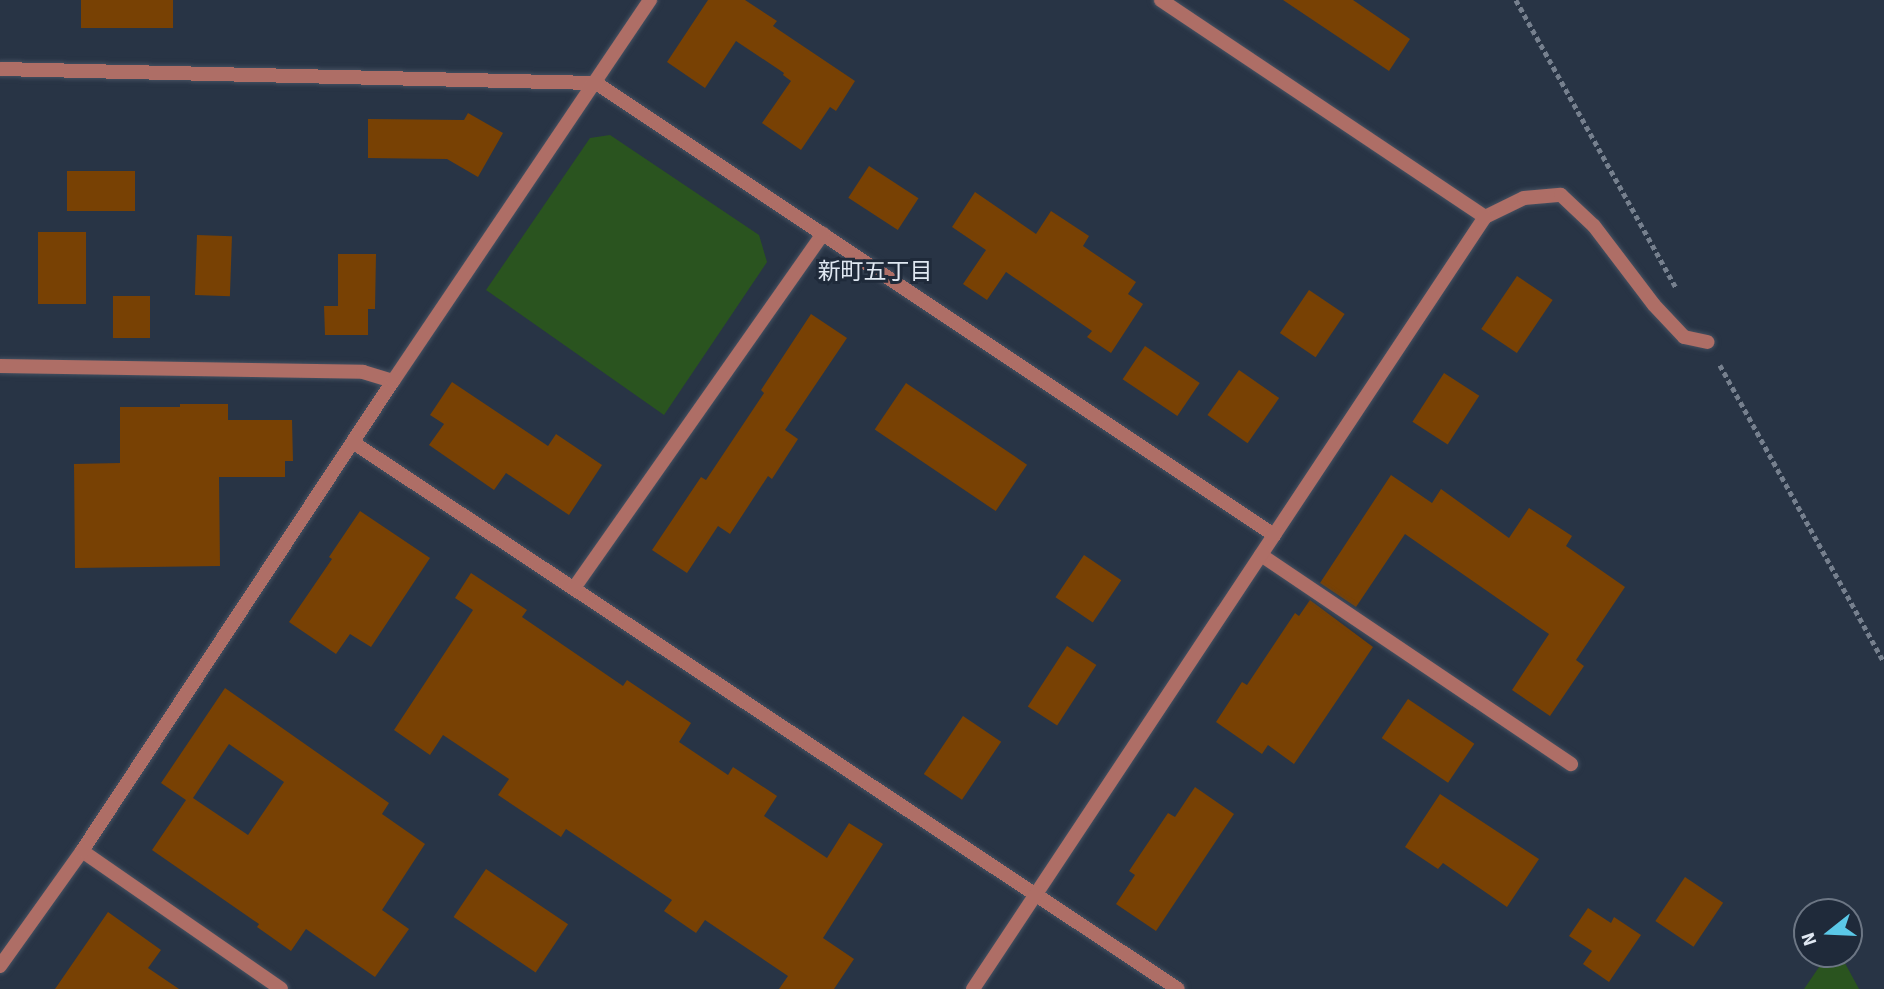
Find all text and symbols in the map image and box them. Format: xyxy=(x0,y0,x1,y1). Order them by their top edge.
district label: 新町五丁目 xyxy=(818,258,932,286)
north arrow xyxy=(1793,898,1863,968)
text: N xyxy=(1795,929,1824,949)

